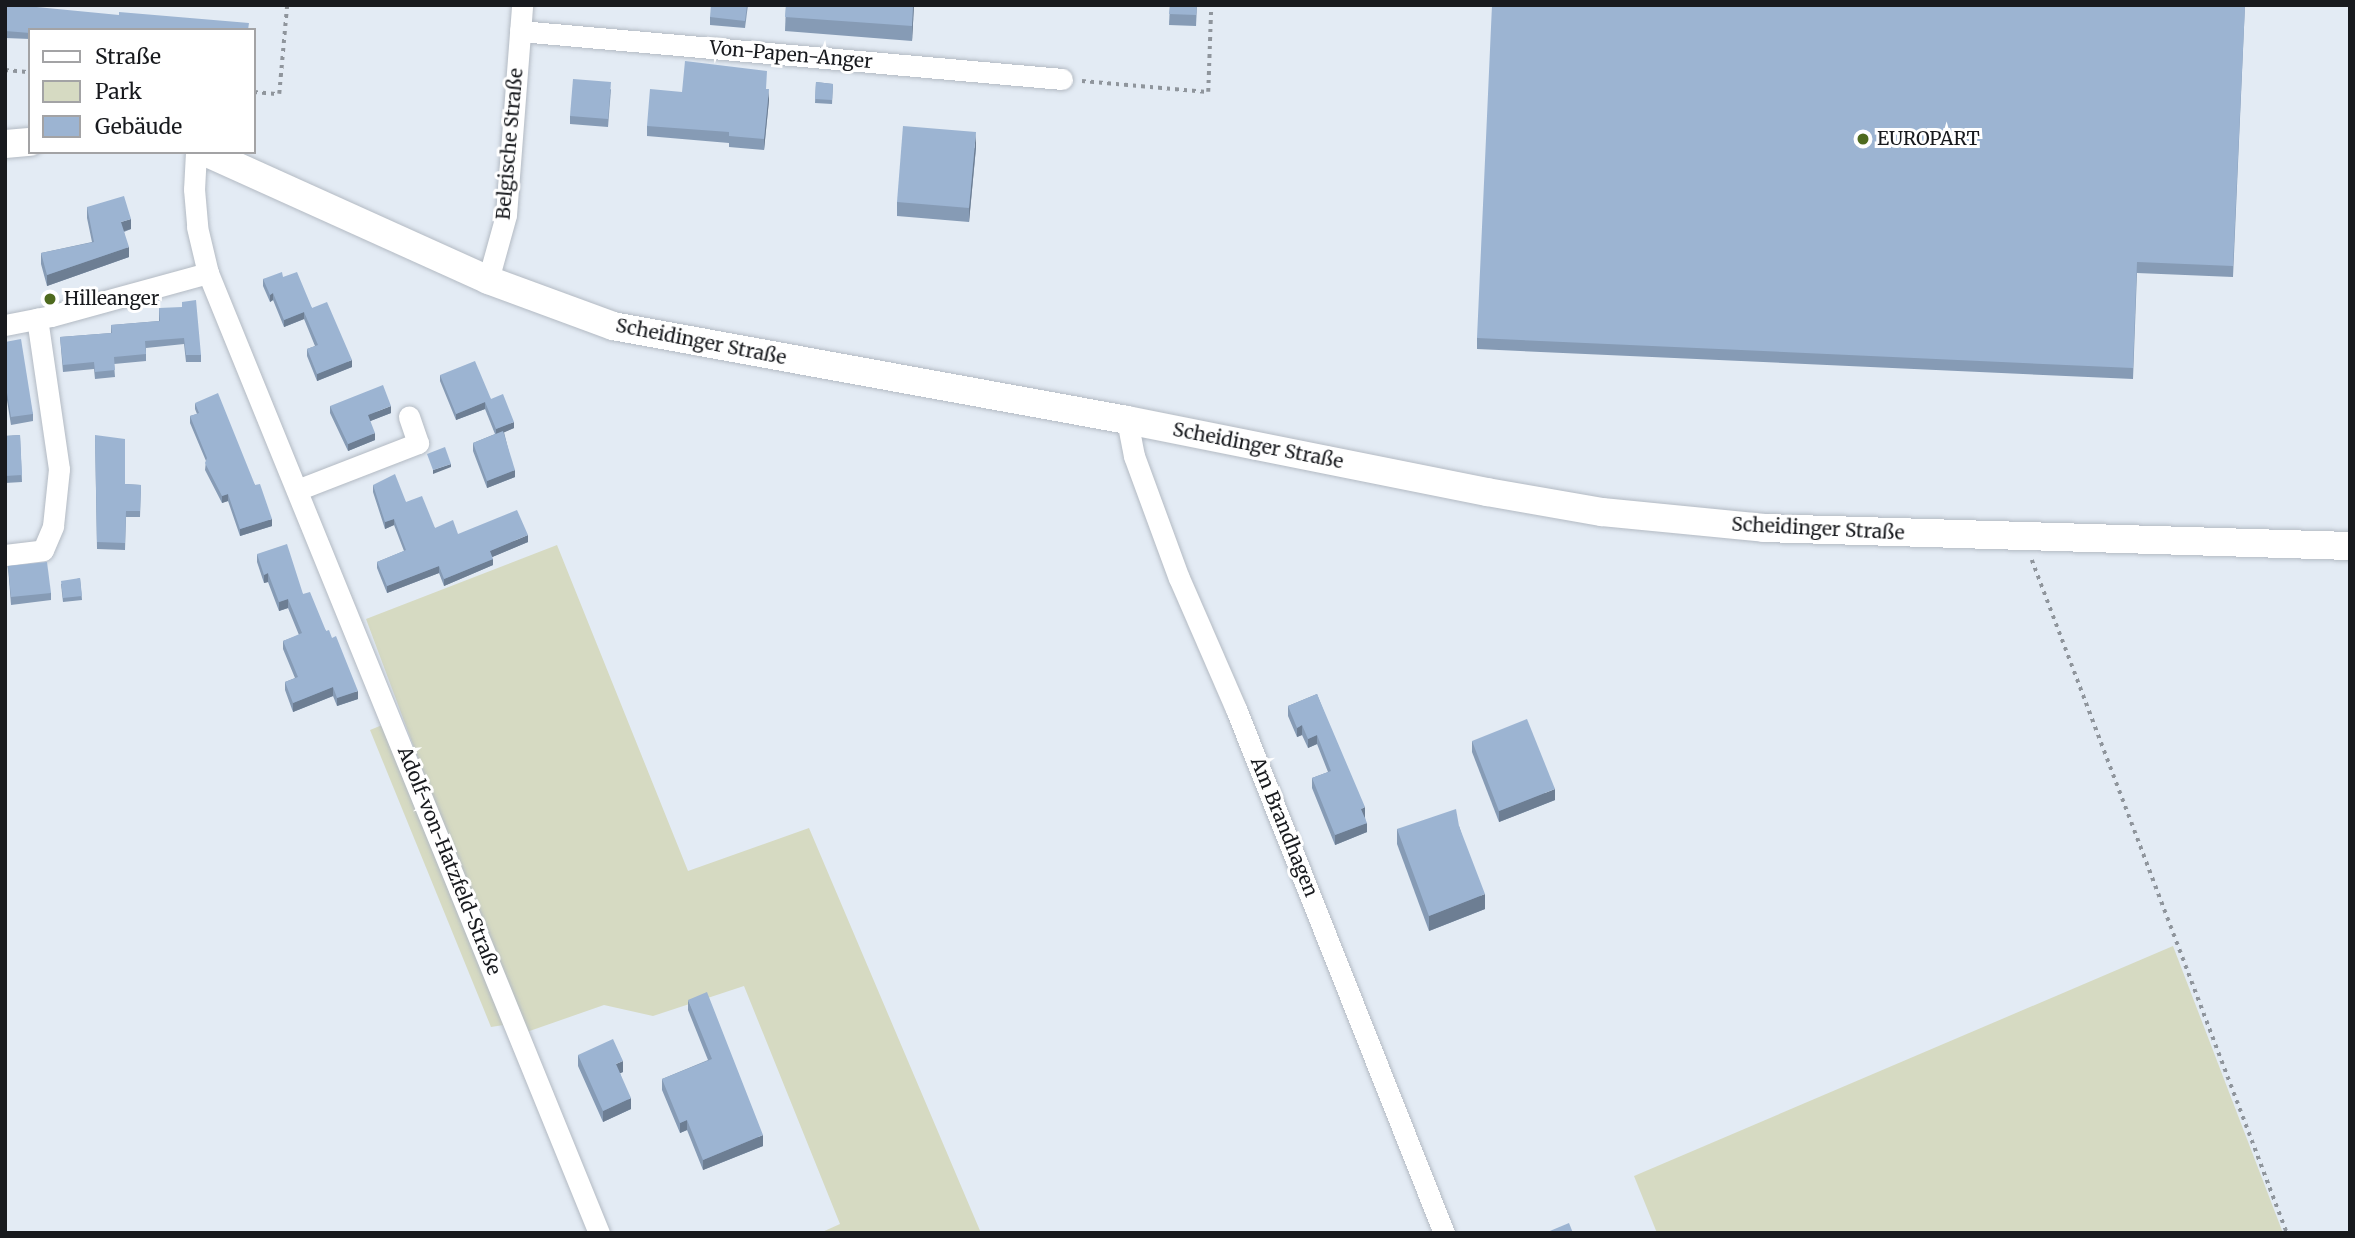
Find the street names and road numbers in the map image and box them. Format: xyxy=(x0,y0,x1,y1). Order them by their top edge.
street label: Von-Papen-Anger xyxy=(709,37,873,73)
street label: Belgische Straße xyxy=(492,67,528,221)
street label: Scheidinger Straße xyxy=(614,314,788,370)
street label: Scheidinger Straße xyxy=(1171,418,1345,474)
street label: Scheidinger Straße xyxy=(1731,513,1905,545)
street label: Adolf-von-Hatzfeld-Straße xyxy=(393,743,505,979)
street label: Am Brandhagen xyxy=(1246,754,1322,900)

